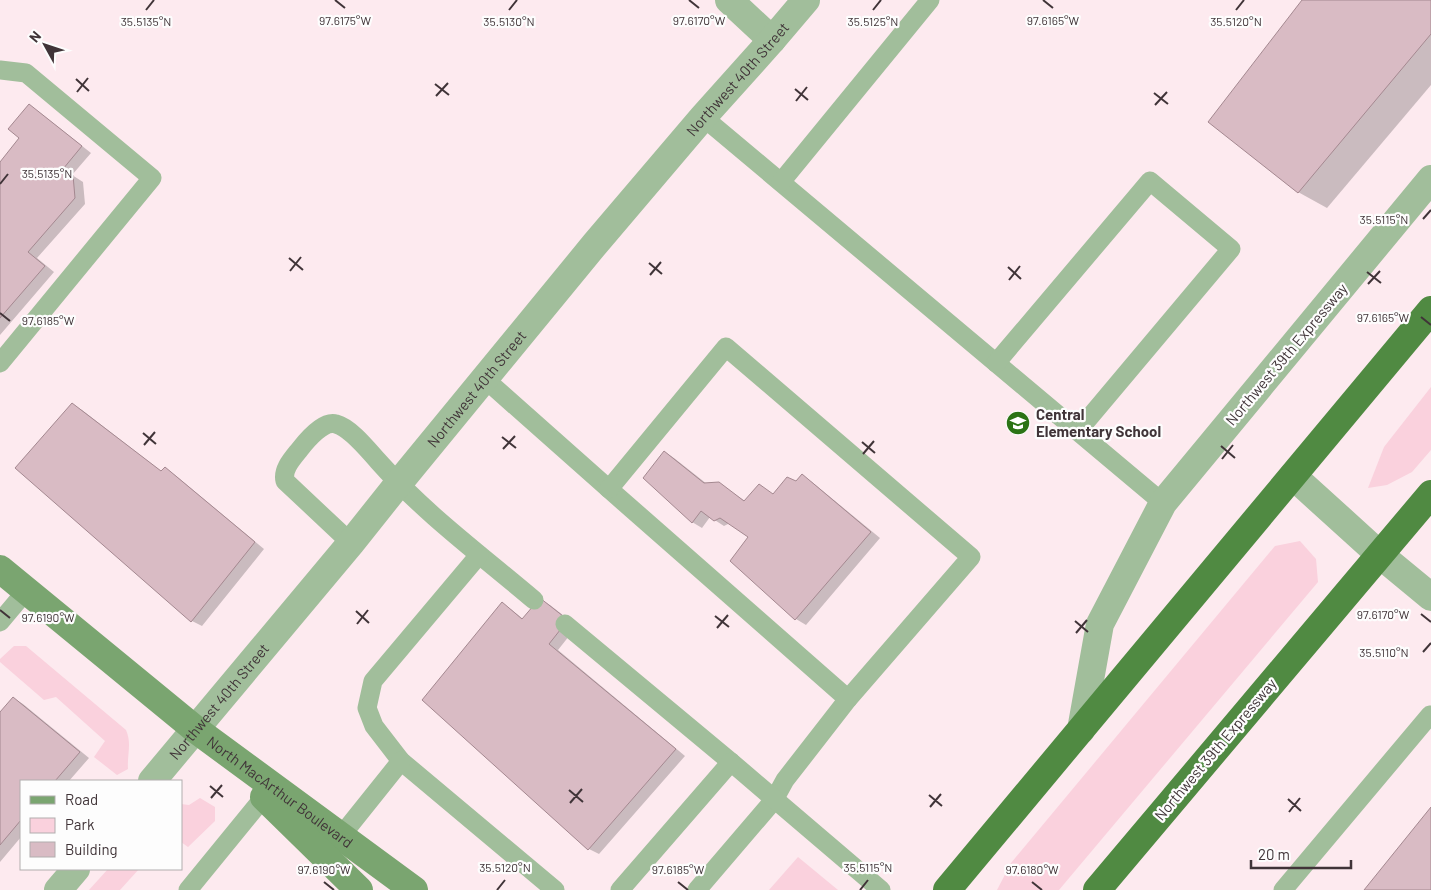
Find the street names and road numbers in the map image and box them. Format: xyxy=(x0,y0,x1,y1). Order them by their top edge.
street label: Northwest 40th Street xyxy=(682,18,792,139)
street label: Northwest 39th Expressway xyxy=(1221,279,1351,429)
street label: Northwest 40th Street xyxy=(423,327,529,451)
street label: Northwest 40th Street xyxy=(165,639,272,763)
street label: Northwest 39th Expressway xyxy=(1150,674,1280,824)
street label: North MacArthur Boulevard xyxy=(204,732,357,851)

